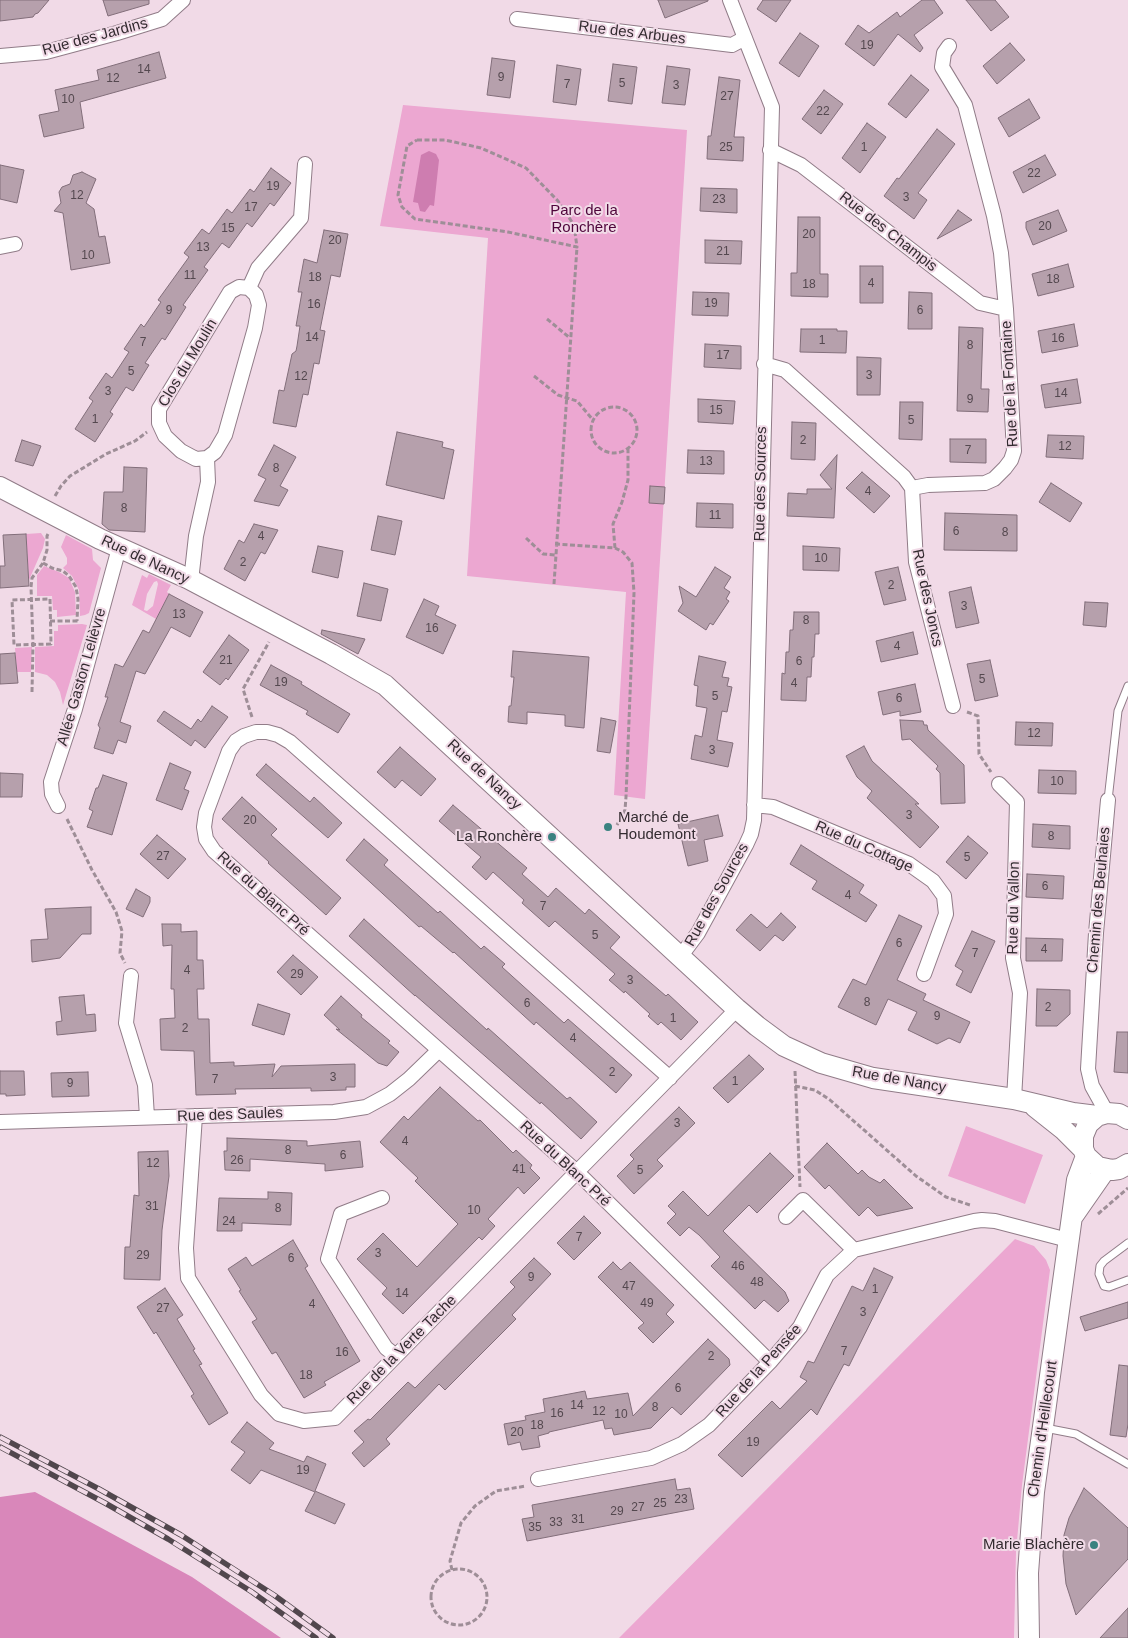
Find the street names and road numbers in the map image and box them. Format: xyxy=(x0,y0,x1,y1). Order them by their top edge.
street label: Rue des Jardins xyxy=(40,14,150,60)
street label: Rue des Arbues xyxy=(578,18,686,48)
street label: Rue des Champis xyxy=(835,188,941,276)
street label: Clos du Moulin xyxy=(155,316,221,410)
street label: Rue de la Fontaine xyxy=(998,320,1022,448)
street label: Rue des Sources xyxy=(751,426,771,542)
street label: Rue de Nancy xyxy=(98,532,192,588)
street label: Rue des Joncs xyxy=(908,548,946,648)
street label: Allée Gaston Lelièvre xyxy=(54,606,110,748)
street label: Rue de Nancy xyxy=(443,736,525,814)
street label: Rue du Cottage xyxy=(812,817,916,877)
street label: Chemin des Beuhaies xyxy=(1084,826,1114,974)
street label: Rue des Sources xyxy=(681,840,753,950)
street label: Rue du Blanc Pré xyxy=(213,848,313,940)
street label: Rue du Vallon xyxy=(1004,861,1024,955)
street label: Rue de Nancy xyxy=(851,1063,947,1097)
street label: Rue des Saules xyxy=(177,1104,283,1126)
street label: Rue du Blanc Pré xyxy=(516,1117,614,1211)
street label: Rue de la Verte Tache xyxy=(343,1291,461,1409)
street label: Rue de la Pensée xyxy=(712,1321,806,1421)
street label: Chemin d'Heillecourt xyxy=(1024,1359,1062,1499)

